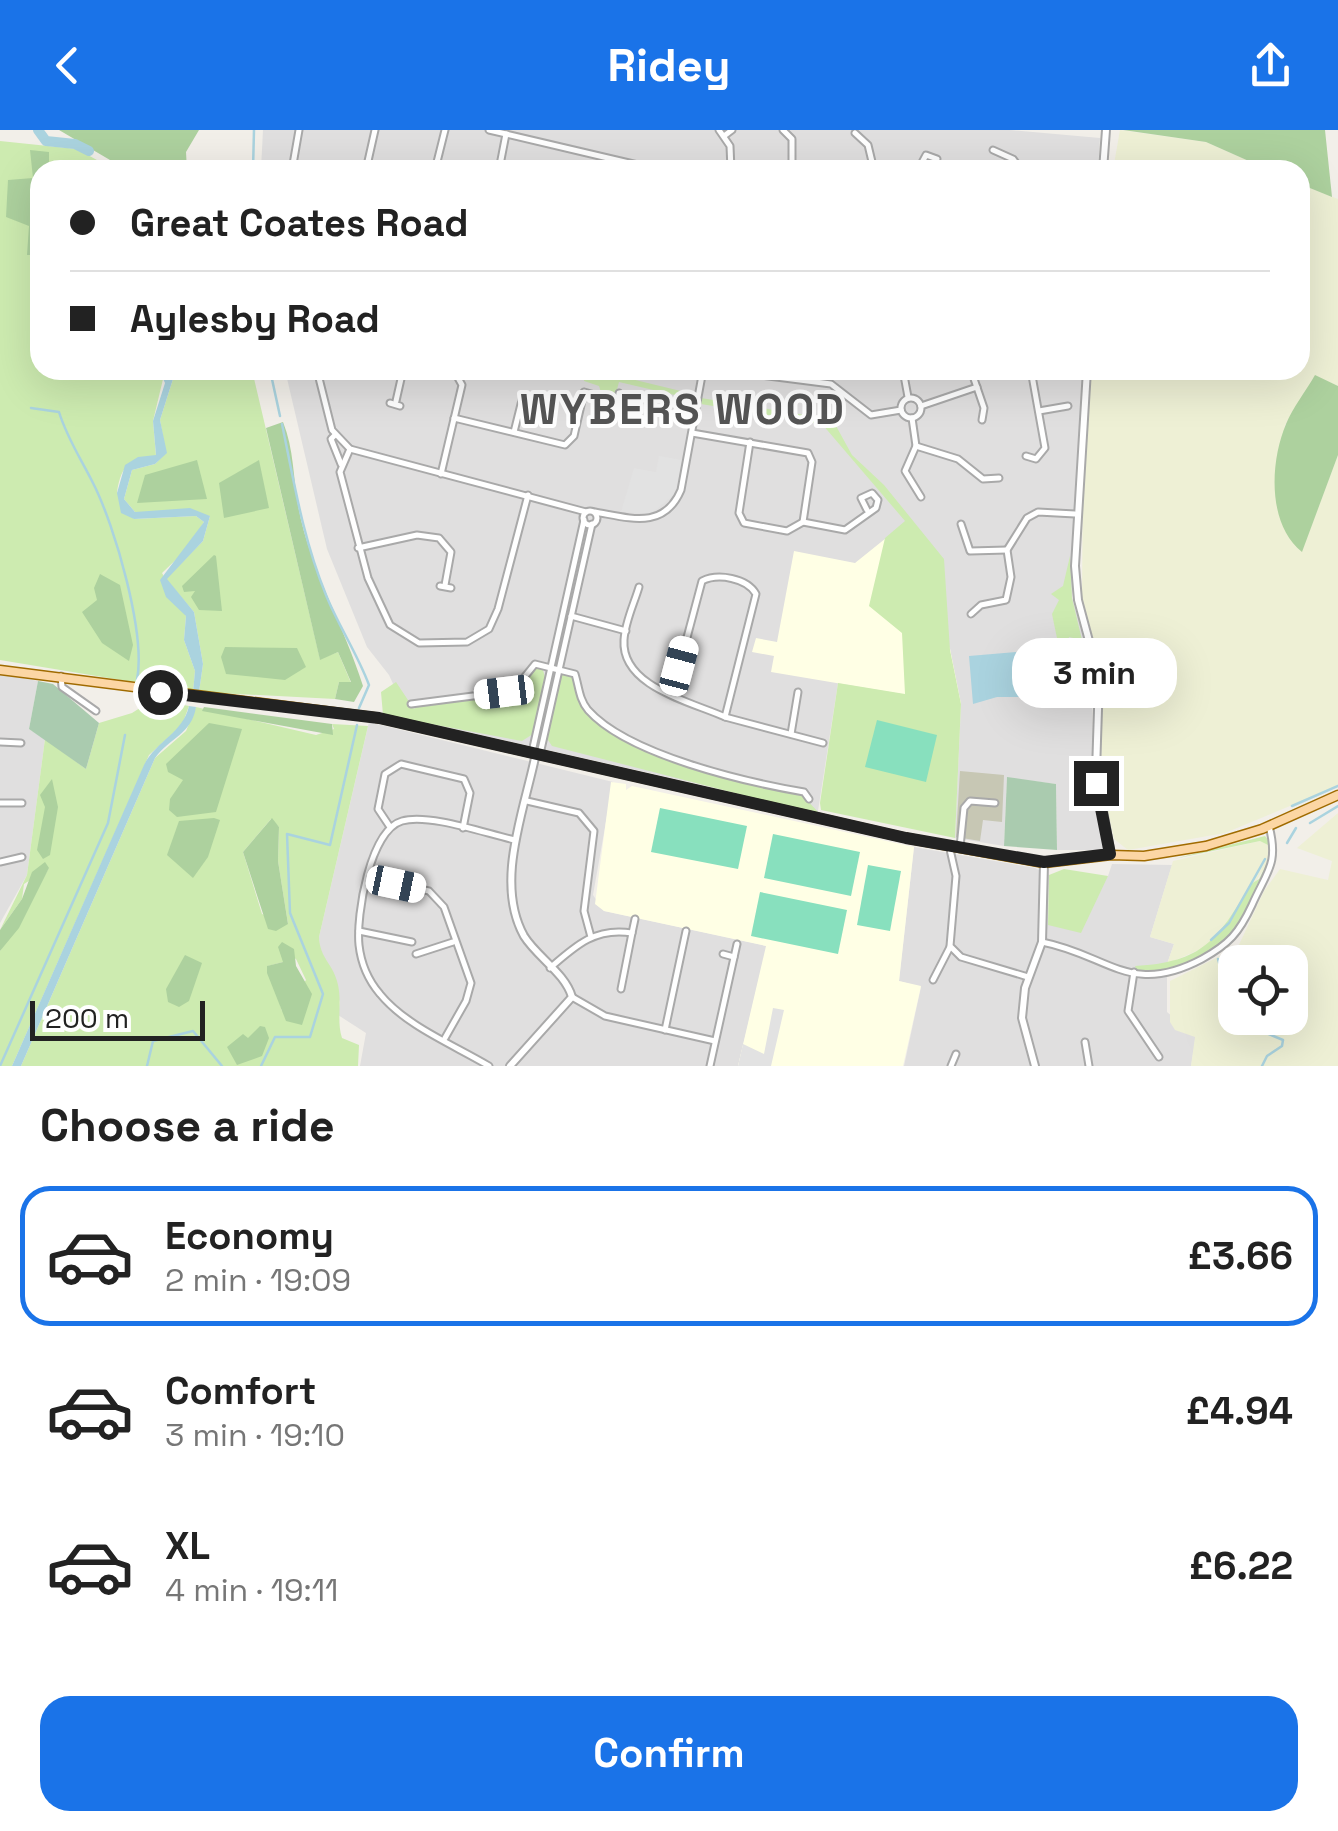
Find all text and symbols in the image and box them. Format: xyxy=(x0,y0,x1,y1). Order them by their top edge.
text: Ridey xyxy=(608,37,730,94)
icon: back xyxy=(40,38,95,93)
icon: share xyxy=(1243,38,1298,93)
text: Great Coates Road xyxy=(130,199,469,247)
text: Aylesby Road xyxy=(130,295,380,343)
district label: WYBERS WOOD xyxy=(520,383,846,436)
car xyxy=(657,633,701,699)
callout: 3 min xyxy=(1014,638,1178,708)
text: 3 min xyxy=(1053,653,1136,693)
route start xyxy=(138,670,183,715)
car xyxy=(472,673,536,711)
route end xyxy=(1074,761,1119,806)
car xyxy=(364,863,428,905)
map controls xyxy=(1218,945,1308,1035)
button: locate xyxy=(1218,945,1308,1035)
scale bar xyxy=(30,996,205,1040)
text: 200 m xyxy=(45,1000,129,1036)
text: Choose a ride xyxy=(40,1097,335,1154)
icon: car xyxy=(45,1211,135,1301)
text: Economy xyxy=(165,1212,334,1260)
text: £3.66 xyxy=(1188,1232,1293,1280)
text: 2 min · 19:09 xyxy=(165,1260,351,1300)
icon: car xyxy=(45,1366,135,1456)
text: Comfort xyxy=(165,1367,316,1415)
text: £4.94 xyxy=(1186,1387,1293,1435)
text: 3 min · 19:10 xyxy=(165,1415,345,1455)
icon: car xyxy=(45,1521,135,1611)
text: XL xyxy=(165,1522,210,1570)
text: £6.22 xyxy=(1189,1542,1293,1590)
text: 4 min · 19:11 xyxy=(165,1570,338,1610)
button: Confirm xyxy=(40,1696,1298,1811)

